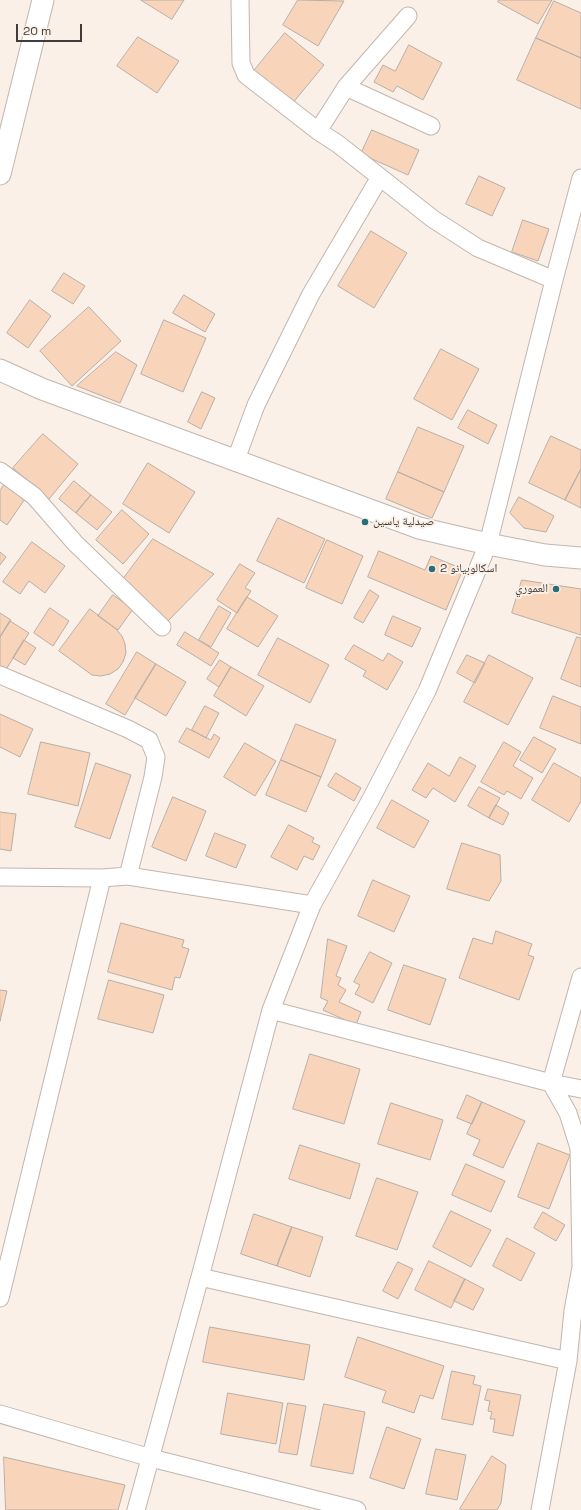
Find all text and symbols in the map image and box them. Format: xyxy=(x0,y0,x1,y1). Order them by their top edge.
scale bar xyxy=(18,16,84,42)
text: 20 m xyxy=(23,23,51,39)
place label: صيدلية ياسين xyxy=(373,515,434,529)
marker: صيدلية ياسين xyxy=(360,517,370,527)
place label: اسكالوبيانو 2 xyxy=(440,562,497,576)
marker: اسكالوبيانو 2 xyxy=(427,564,437,574)
place label: العموري xyxy=(515,582,548,596)
marker: العموري xyxy=(551,584,561,594)

